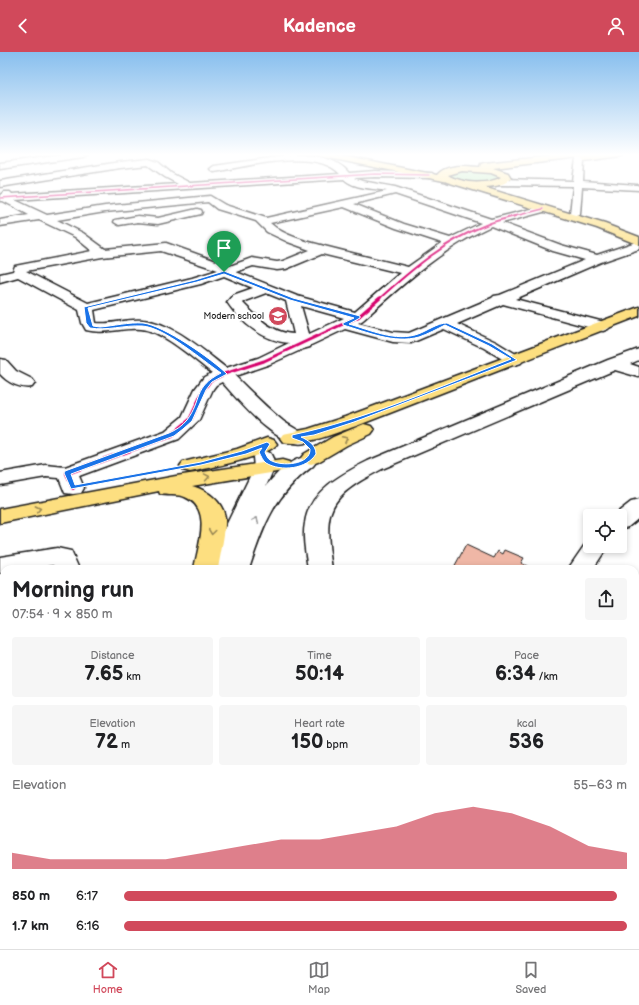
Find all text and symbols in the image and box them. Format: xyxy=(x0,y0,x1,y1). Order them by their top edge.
icon: back xyxy=(12,15,34,37)
icon: person xyxy=(605,15,627,37)
text: Kadence xyxy=(283,16,356,37)
pin xyxy=(207,231,241,272)
icon: arrive xyxy=(213,237,235,259)
school or university icon: Modern school xyxy=(267,305,289,327)
place label: Modern school xyxy=(203,311,264,322)
one-way arrow xyxy=(340,436,348,444)
one-way arrow xyxy=(204,473,210,482)
one-way arrow xyxy=(35,505,41,513)
map controls xyxy=(583,509,627,553)
button: locate xyxy=(583,509,627,553)
one-way arrow xyxy=(251,516,259,524)
one-way arrow xyxy=(208,529,217,535)
text: Morning run xyxy=(12,577,134,604)
button: share xyxy=(585,578,627,620)
text: 07:54 · 9 × 850 m xyxy=(12,606,113,622)
text: Distance xyxy=(91,649,134,662)
text: Time xyxy=(307,649,332,662)
text: Pace xyxy=(514,649,539,662)
text: 7.65 xyxy=(84,662,123,686)
text: 50:14 xyxy=(295,662,344,686)
text: 6:34 xyxy=(495,662,535,686)
text: km xyxy=(123,670,141,683)
text: /km xyxy=(535,670,558,683)
text: Elevation xyxy=(90,717,135,730)
text: Heart rate xyxy=(294,717,345,730)
text: kcal xyxy=(517,717,536,730)
text: 72 xyxy=(95,730,118,754)
text: 150 xyxy=(291,730,323,754)
text: 536 xyxy=(509,730,544,754)
text: m xyxy=(118,738,130,751)
text: bpm xyxy=(323,738,348,751)
text: Elevation xyxy=(12,777,66,793)
text: 55–63 m xyxy=(573,777,627,793)
text: 850 m xyxy=(12,888,50,904)
text: 6:17 xyxy=(76,888,98,904)
text: 1.7 km xyxy=(12,918,49,934)
text: 6:16 xyxy=(76,918,100,934)
tab: Home xyxy=(93,959,123,996)
tab: Map xyxy=(308,959,330,996)
tab: Saved xyxy=(515,959,546,996)

